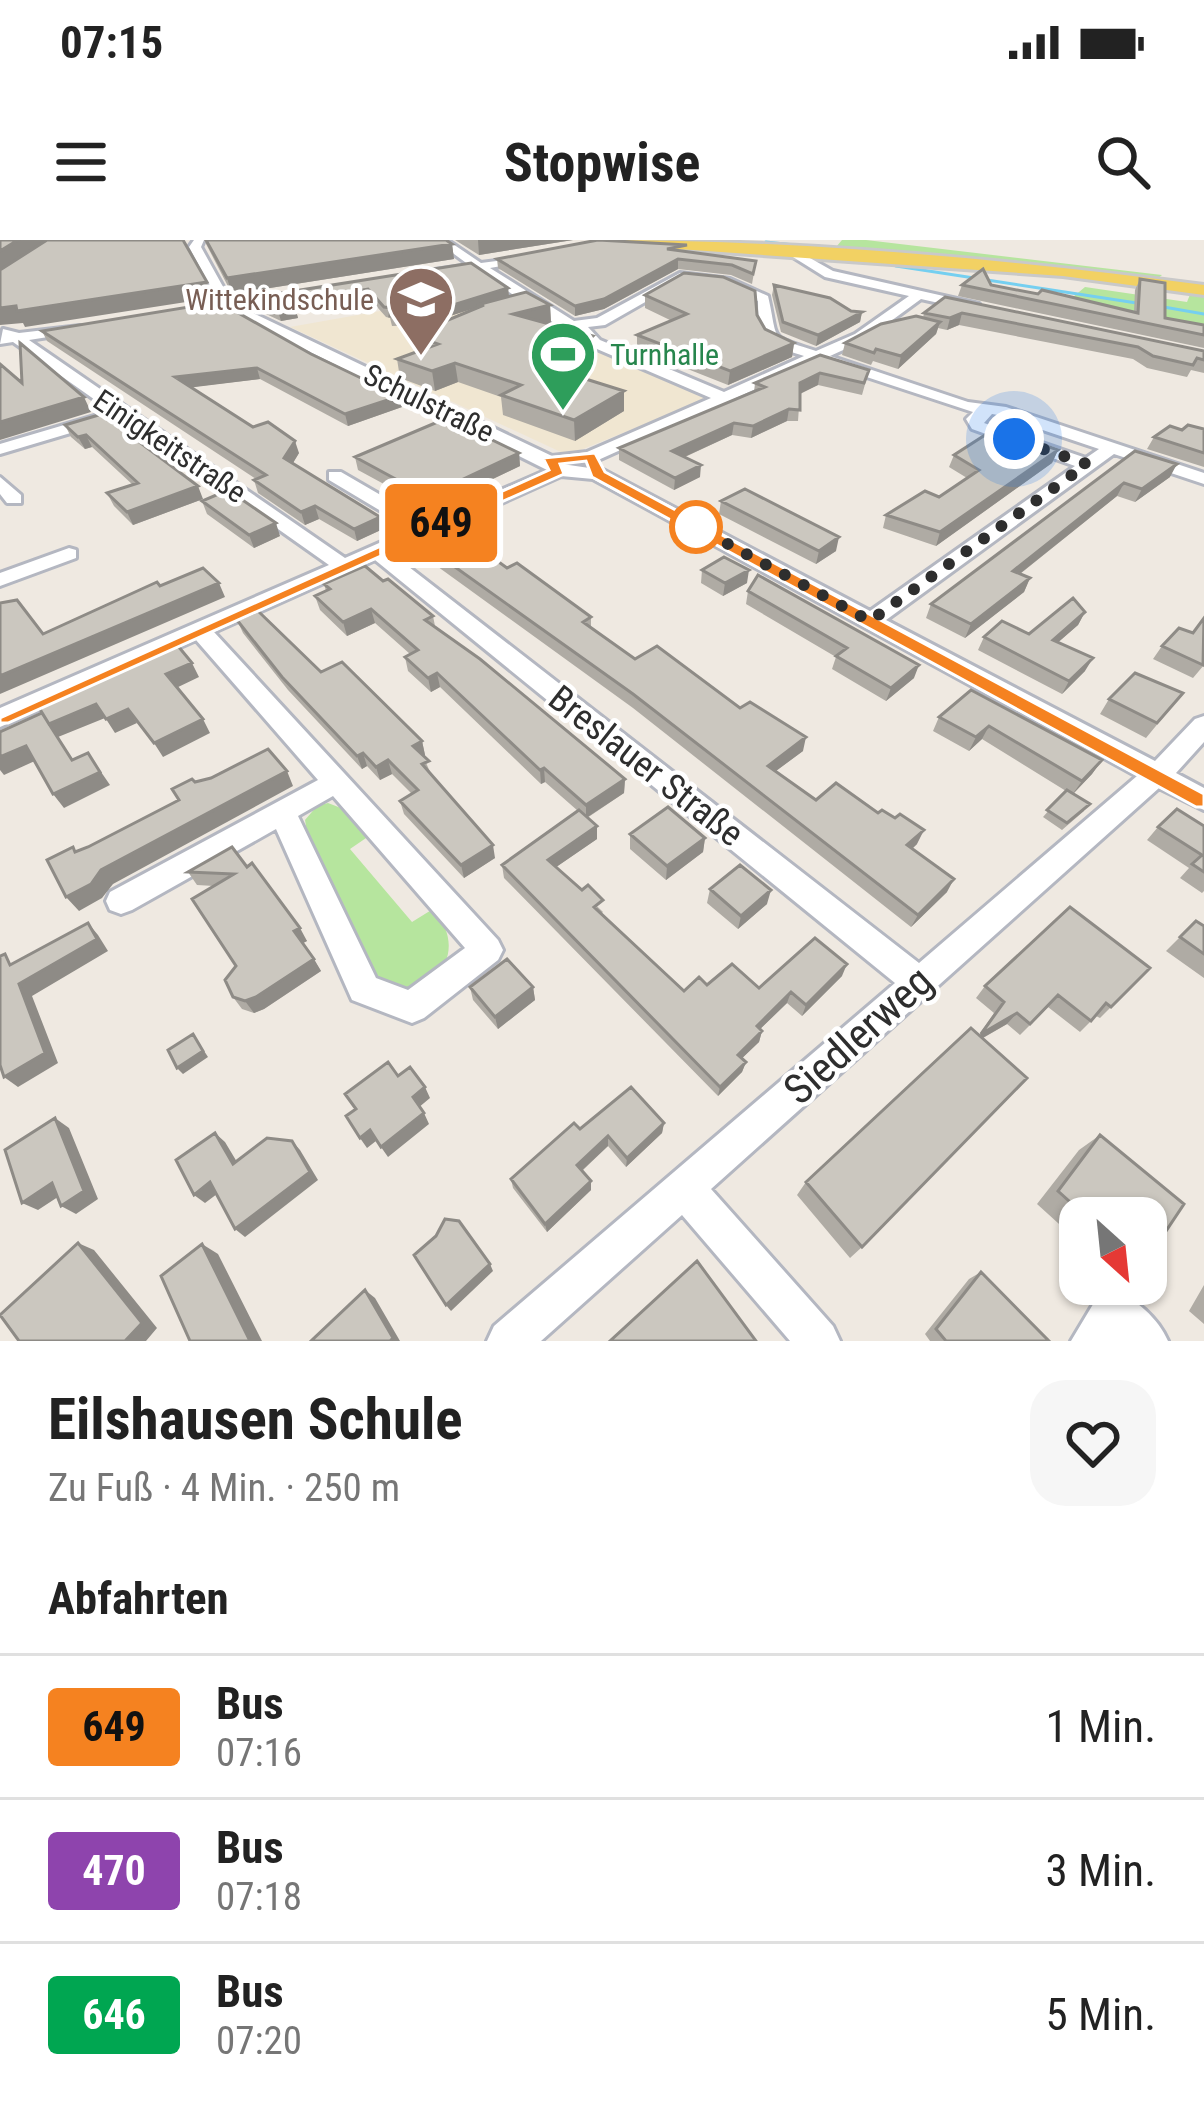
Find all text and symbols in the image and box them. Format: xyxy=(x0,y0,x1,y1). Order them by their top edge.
text: 07:15 xyxy=(60,16,163,69)
icon: menu xyxy=(48,129,114,195)
icon: search xyxy=(1090,129,1156,195)
text: Stopwise xyxy=(504,131,700,194)
school or university icon: Wittekindschule xyxy=(386,264,456,358)
place label: Wittekindschule xyxy=(185,282,374,317)
sports icon: Turnhalle xyxy=(528,319,598,413)
place label: Turnhalle xyxy=(610,337,719,372)
street label: Schulstraße xyxy=(358,356,500,450)
street label: Einigkeitstraße xyxy=(87,382,253,510)
your location xyxy=(984,409,1044,469)
line badge: 649 xyxy=(372,484,510,562)
text: 649 xyxy=(409,498,473,547)
unlabelled marker xyxy=(671,502,721,552)
street label: Breslauer Straße xyxy=(540,677,752,855)
street label: Siedlerweg xyxy=(774,956,942,1114)
north arrow xyxy=(1059,1197,1167,1305)
map controls xyxy=(1059,1197,1167,1305)
button: heart xyxy=(1030,1380,1156,1506)
text: Eilshausen Schule xyxy=(48,1386,463,1453)
text: Zu Fuß · 4 Min. · 250 m xyxy=(48,1465,400,1511)
text: Abfahrten xyxy=(48,1572,229,1625)
text: Bus xyxy=(216,1677,284,1730)
text: 1 Min. xyxy=(1045,1700,1156,1753)
text: 649 xyxy=(82,1702,146,1751)
text: 07:16 xyxy=(216,1730,302,1776)
text: Bus xyxy=(216,1821,284,1874)
text: 3 Min. xyxy=(1045,1844,1156,1897)
text: 470 xyxy=(82,1846,146,1895)
text: 07:18 xyxy=(216,1874,302,1920)
text: Bus xyxy=(216,1965,284,2018)
text: 5 Min. xyxy=(1045,1988,1156,2041)
text: 646 xyxy=(82,1990,146,2039)
text: 07:20 xyxy=(216,2018,302,2064)

